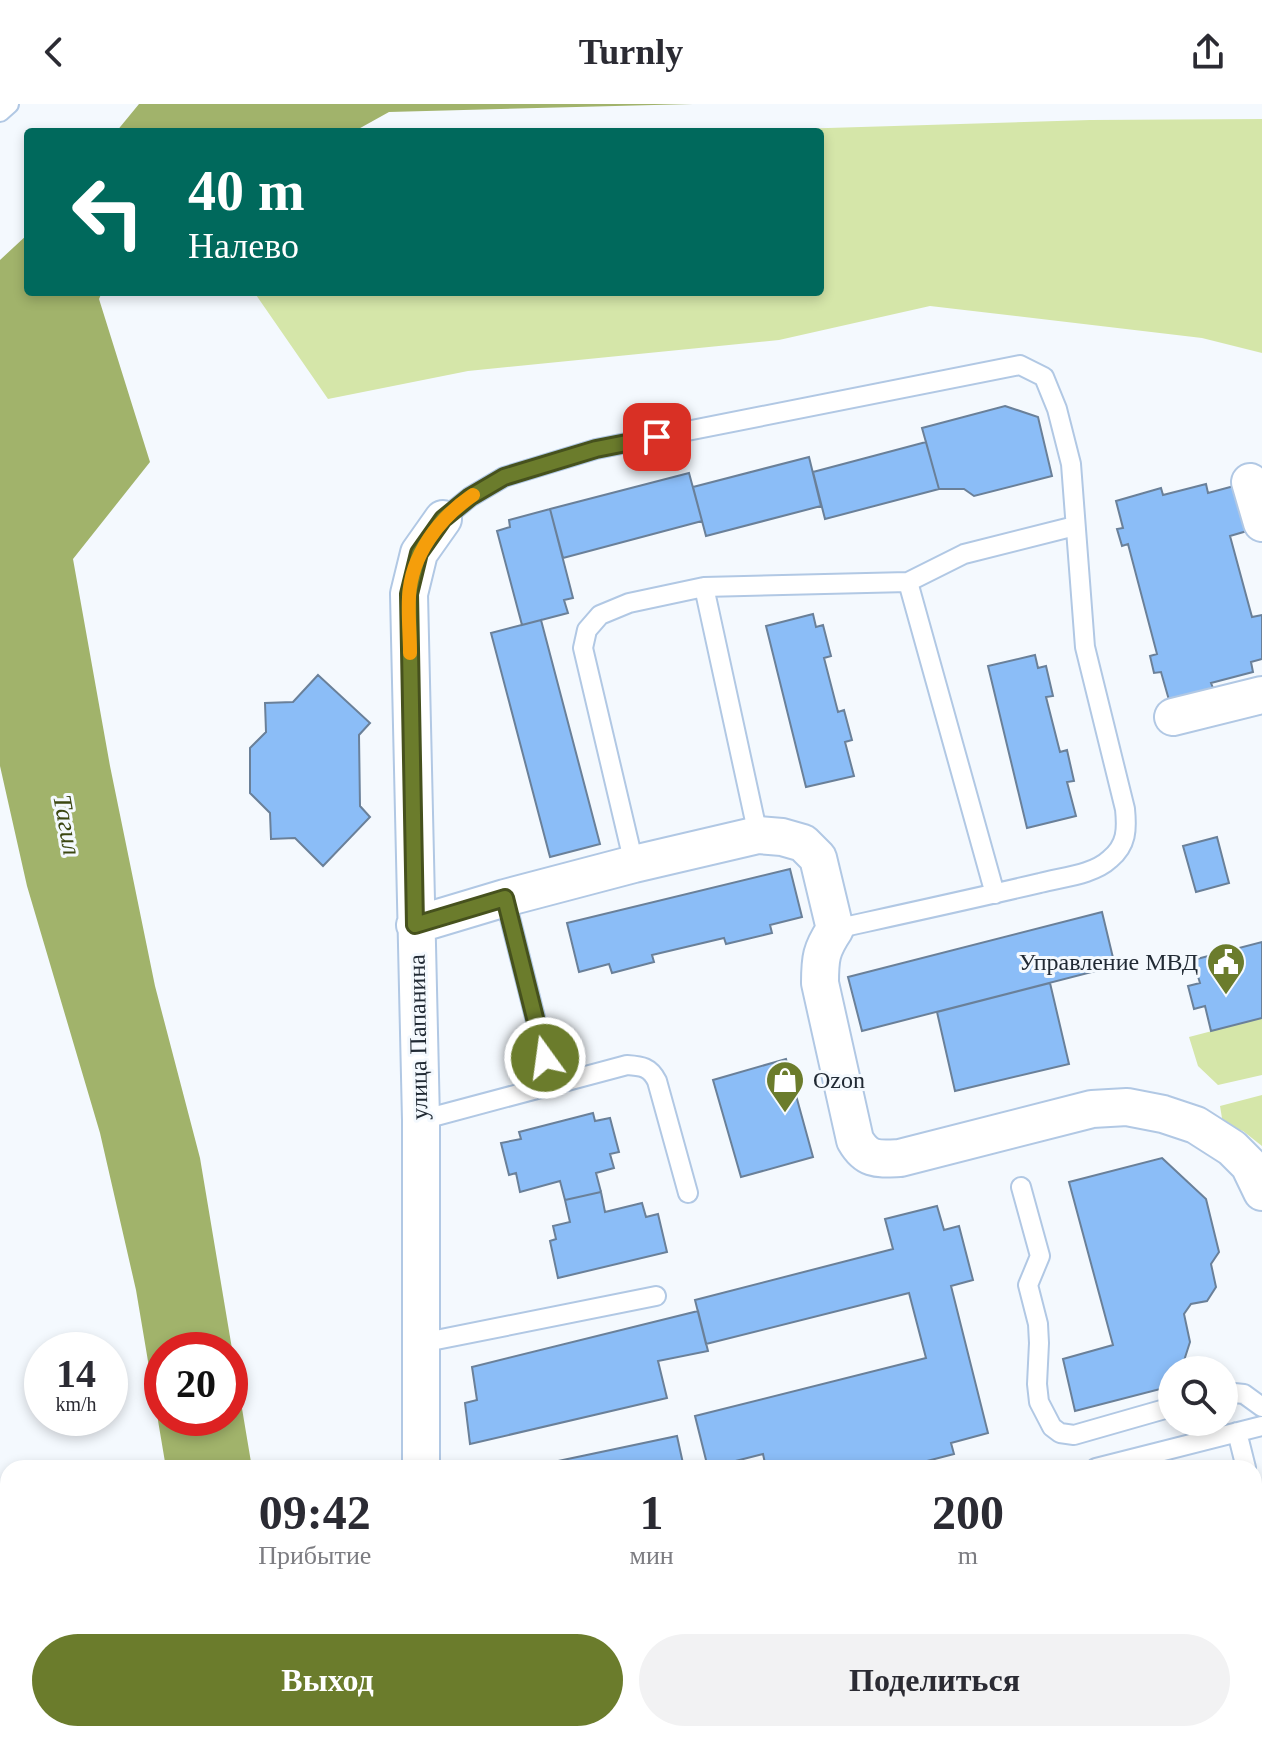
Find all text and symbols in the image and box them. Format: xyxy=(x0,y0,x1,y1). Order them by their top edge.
icon: back xyxy=(32,30,76,74)
icon: share xyxy=(1186,30,1230,74)
text: Turnly xyxy=(579,32,683,72)
icon: left xyxy=(56,160,160,264)
text: 40 m xyxy=(188,160,305,222)
text: Налево xyxy=(188,226,299,266)
pin xyxy=(623,403,691,471)
icon: arrive xyxy=(635,415,679,459)
water label: Тагил xyxy=(47,792,87,858)
public building icon: Управление МВД xyxy=(1205,941,1247,996)
place label: Управление МВД xyxy=(1019,949,1198,975)
street label: улица Папанина xyxy=(404,954,432,1120)
position arrow xyxy=(503,1016,587,1100)
shop icon: Ozon xyxy=(764,1059,806,1114)
place label: Ozon xyxy=(813,1067,865,1093)
speed limit sign: 20 xyxy=(144,1332,248,1436)
text: 14 xyxy=(56,1351,96,1396)
map controls xyxy=(1158,1356,1238,1436)
button: search xyxy=(1158,1356,1238,1436)
text: km/h xyxy=(55,1393,97,1415)
text: 09:42 xyxy=(259,1486,371,1539)
text: 1 xyxy=(640,1486,664,1539)
text: 200 xyxy=(932,1486,1004,1539)
text: Прибытие xyxy=(258,1541,371,1570)
text: мин xyxy=(629,1541,674,1570)
text: m xyxy=(958,1541,978,1570)
button: Выход xyxy=(32,1634,623,1726)
button: Поделиться xyxy=(639,1634,1230,1726)

